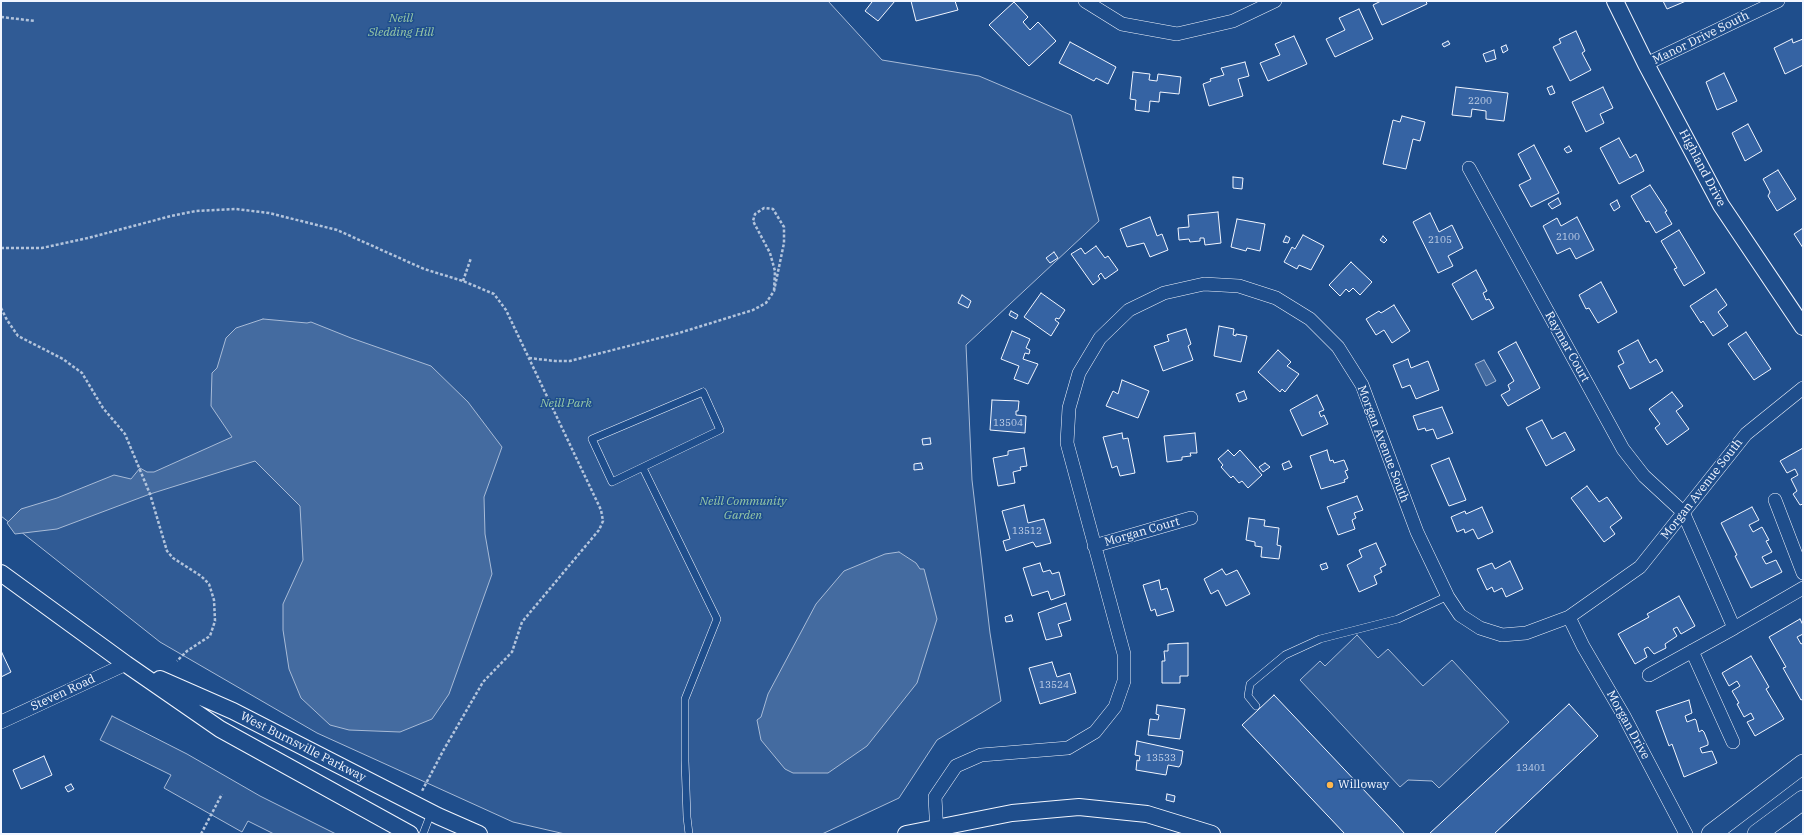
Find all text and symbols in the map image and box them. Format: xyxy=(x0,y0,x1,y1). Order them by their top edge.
street label: Manor Drive South xyxy=(1650,8,1752,68)
park label: Neill Sledding Hill xyxy=(368,12,434,40)
house number: 2200 xyxy=(1468,95,1492,107)
street label: Highland Drive xyxy=(1676,127,1728,209)
house number: 2100 xyxy=(1556,231,1580,243)
house number: 2105 xyxy=(1428,234,1452,246)
street label: Raymar Court xyxy=(1542,309,1592,385)
street label: Morgan Avenue South xyxy=(1354,384,1412,504)
park label: Neill Park xyxy=(540,397,592,411)
house number: 13504 xyxy=(993,417,1023,429)
street label: Morgan Avenue South xyxy=(1658,436,1746,542)
park label: Neill Community Garden xyxy=(700,495,786,523)
street label: Morgan Court xyxy=(1103,514,1181,550)
house number: 13512 xyxy=(1012,525,1042,537)
street label: Steven Road xyxy=(28,672,98,714)
house number: 13524 xyxy=(1039,679,1069,691)
street label: Morgan Drive xyxy=(1603,688,1653,762)
street label: West Burnsville Parkway xyxy=(238,709,368,785)
house number: 13533 xyxy=(1146,752,1176,764)
house number: 13401 xyxy=(1516,762,1546,774)
place label: Willoway xyxy=(1338,778,1389,792)
marker: Willoway xyxy=(1325,780,1335,790)

